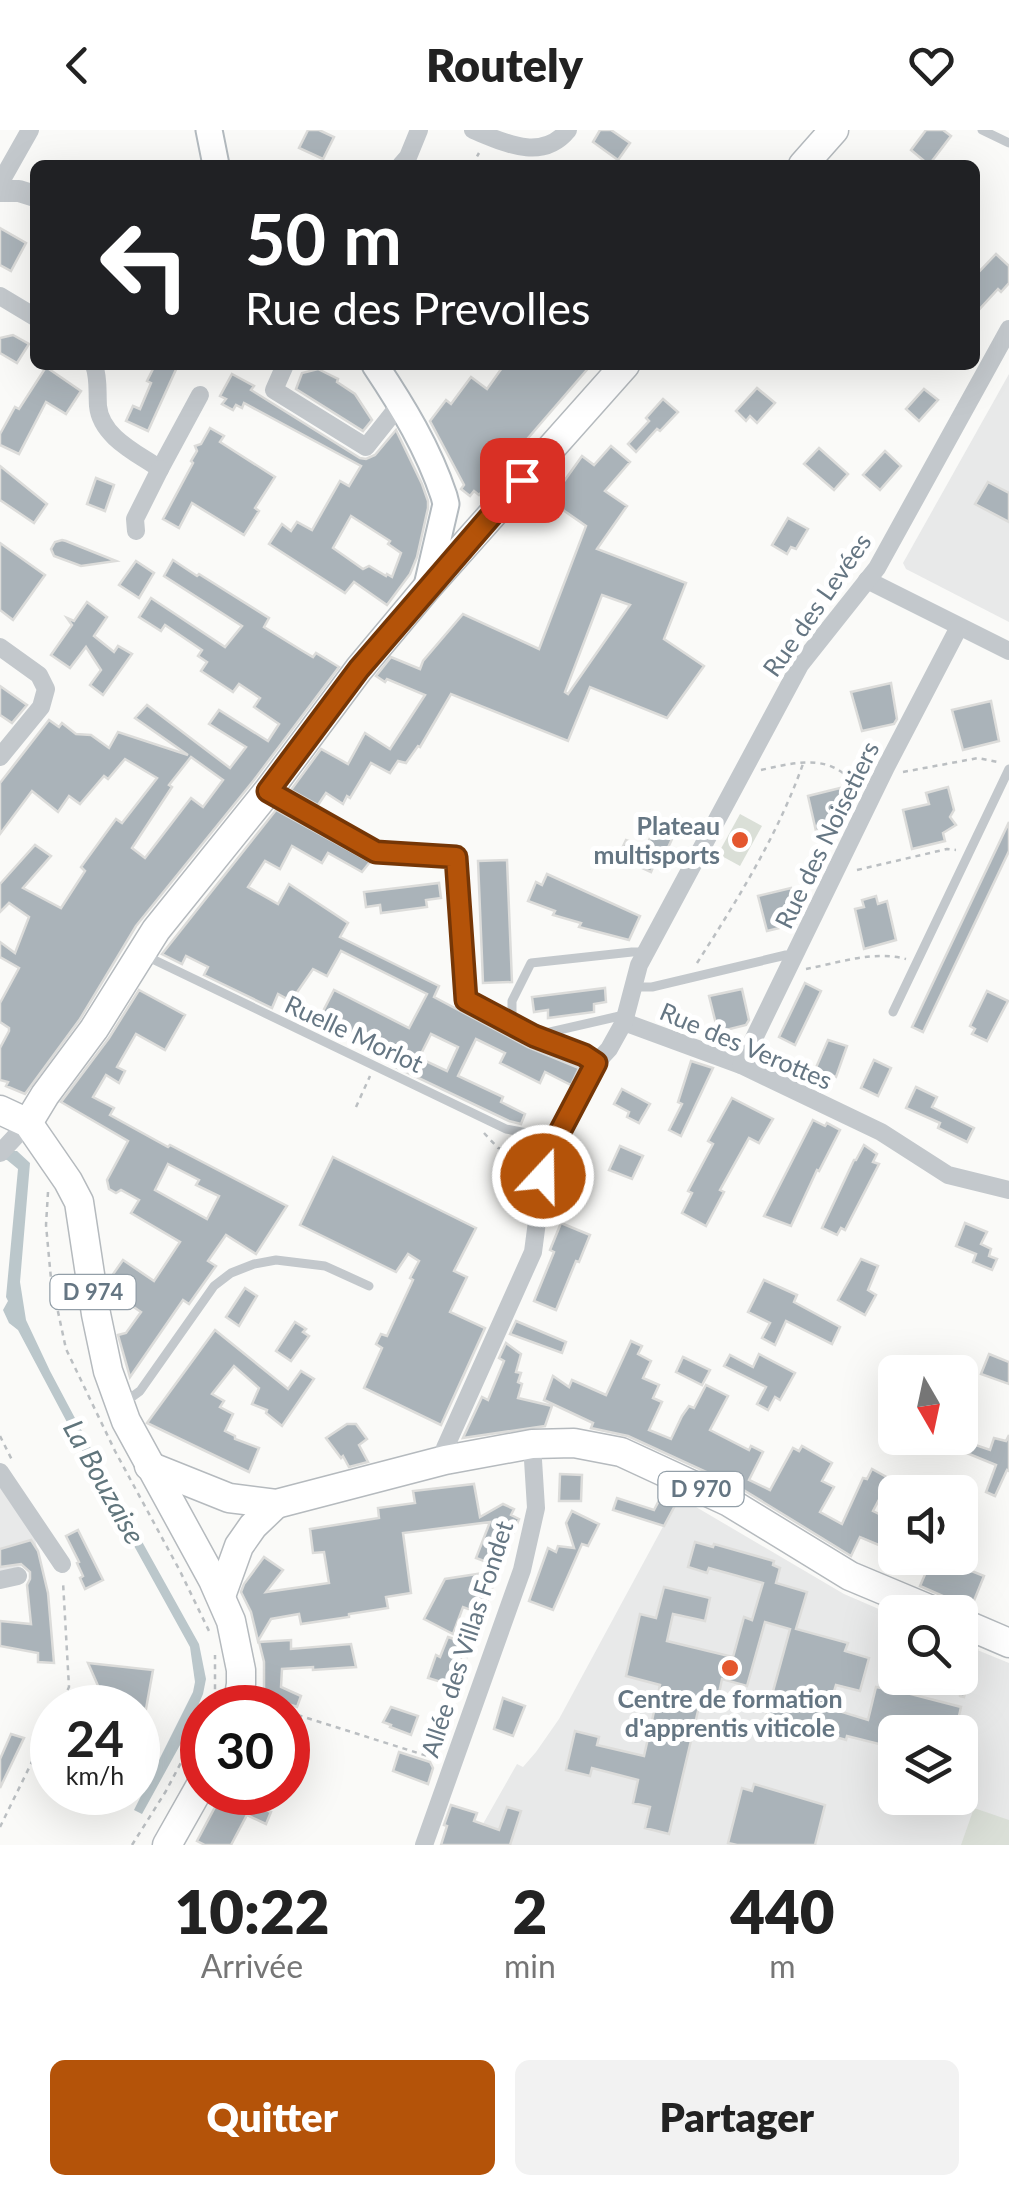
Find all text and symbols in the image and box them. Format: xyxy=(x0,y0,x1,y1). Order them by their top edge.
icon: back xyxy=(50,38,105,93)
text: Routely xyxy=(426,38,583,92)
icon: heart xyxy=(904,38,959,93)
text: 50 m xyxy=(245,196,402,280)
icon: left xyxy=(80,200,210,330)
text: Rue des Prevolles xyxy=(245,281,591,335)
pin xyxy=(480,438,565,523)
icon: arrive xyxy=(495,453,550,508)
street label: Rue des Levées xyxy=(756,527,877,682)
street label: Rue des Noisetiers xyxy=(768,736,884,933)
place label: Plateau multisports xyxy=(593,810,720,869)
marker: Plateau multisports xyxy=(729,829,751,851)
street label: Ruelle Morlot xyxy=(281,988,428,1078)
street label: Rue des Verottes xyxy=(656,995,837,1095)
position arrow xyxy=(491,1124,595,1228)
road number: D 974 xyxy=(51,1275,136,1309)
north arrow xyxy=(878,1355,978,1455)
map controls xyxy=(878,1355,978,1815)
water label: La Bouzaise xyxy=(57,1414,153,1550)
road number: D 970 xyxy=(658,1472,744,1506)
button: sound xyxy=(878,1475,978,1575)
street label: Allée des Villas Fondet xyxy=(414,1517,518,1761)
button: search xyxy=(878,1595,978,1695)
marker: Centre de formation d'apprentis viticole xyxy=(719,1657,741,1679)
place label: Centre de formation d'apprentis viticole xyxy=(617,1683,843,1742)
speed limit sign: 30 xyxy=(180,1685,310,1815)
text: 24 xyxy=(66,1708,124,1768)
button: layers xyxy=(878,1715,978,1815)
text: km/h xyxy=(66,1760,124,1790)
text: 10:22 xyxy=(174,1875,330,1947)
text: 2 xyxy=(512,1875,547,1947)
text: 440 xyxy=(730,1875,835,1947)
text: Arrivée xyxy=(201,1946,303,1985)
text: min xyxy=(504,1946,556,1985)
text: m xyxy=(769,1946,796,1985)
button: Quitter xyxy=(50,2060,495,2175)
button: Partager xyxy=(515,2060,959,2175)

